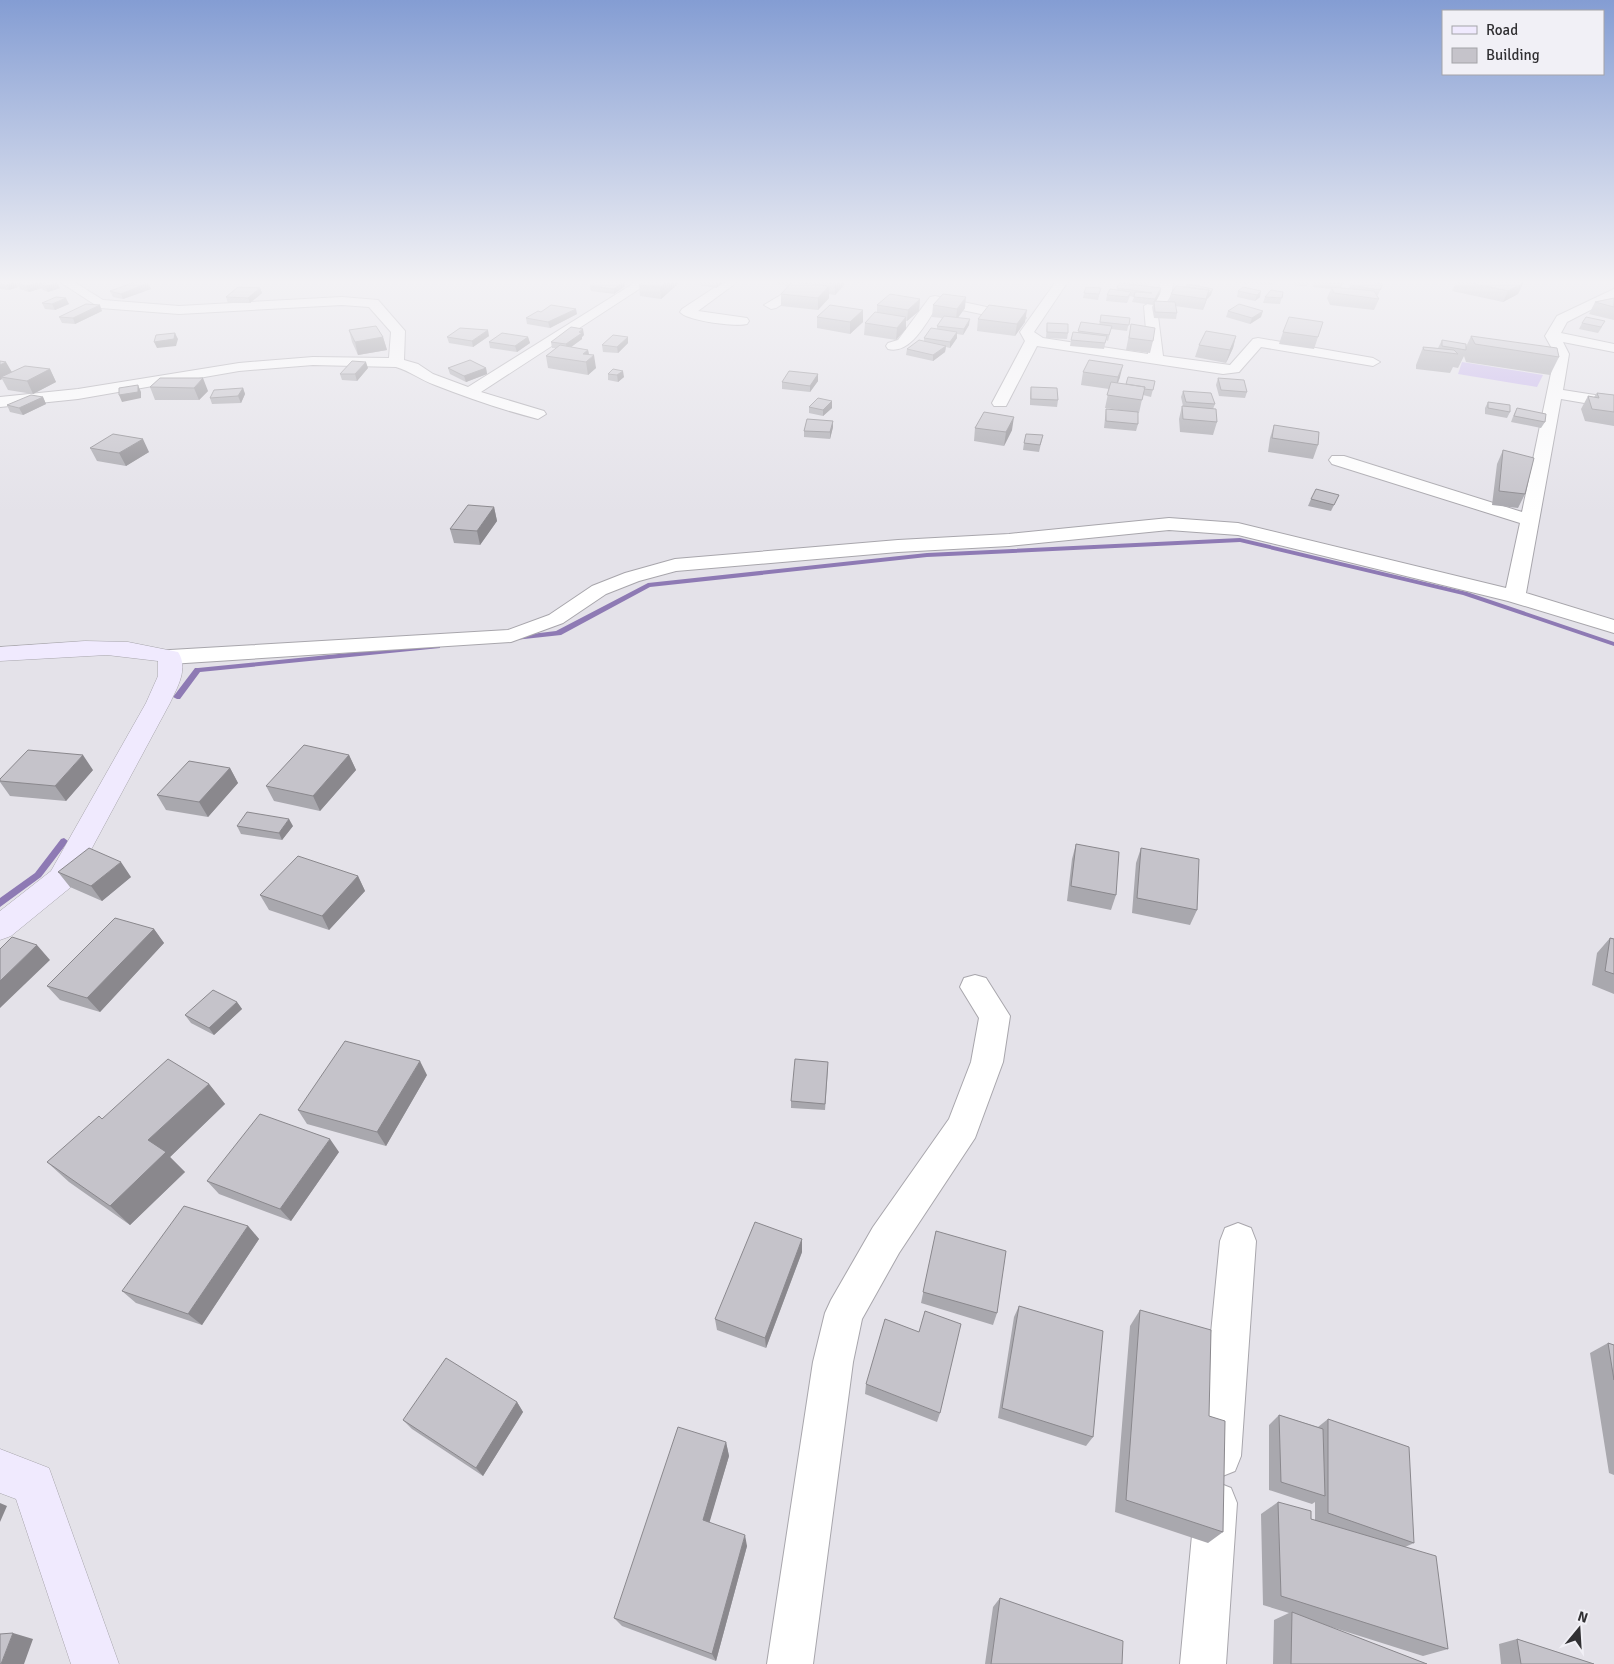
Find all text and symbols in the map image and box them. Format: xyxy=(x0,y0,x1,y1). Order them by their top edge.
legend xyxy=(1442,10,1604,75)
text: Road xyxy=(1486,21,1518,39)
text: Building xyxy=(1486,46,1540,64)
north arrow xyxy=(1554,1604,1604,1654)
text: N xyxy=(1576,1608,1590,1627)

